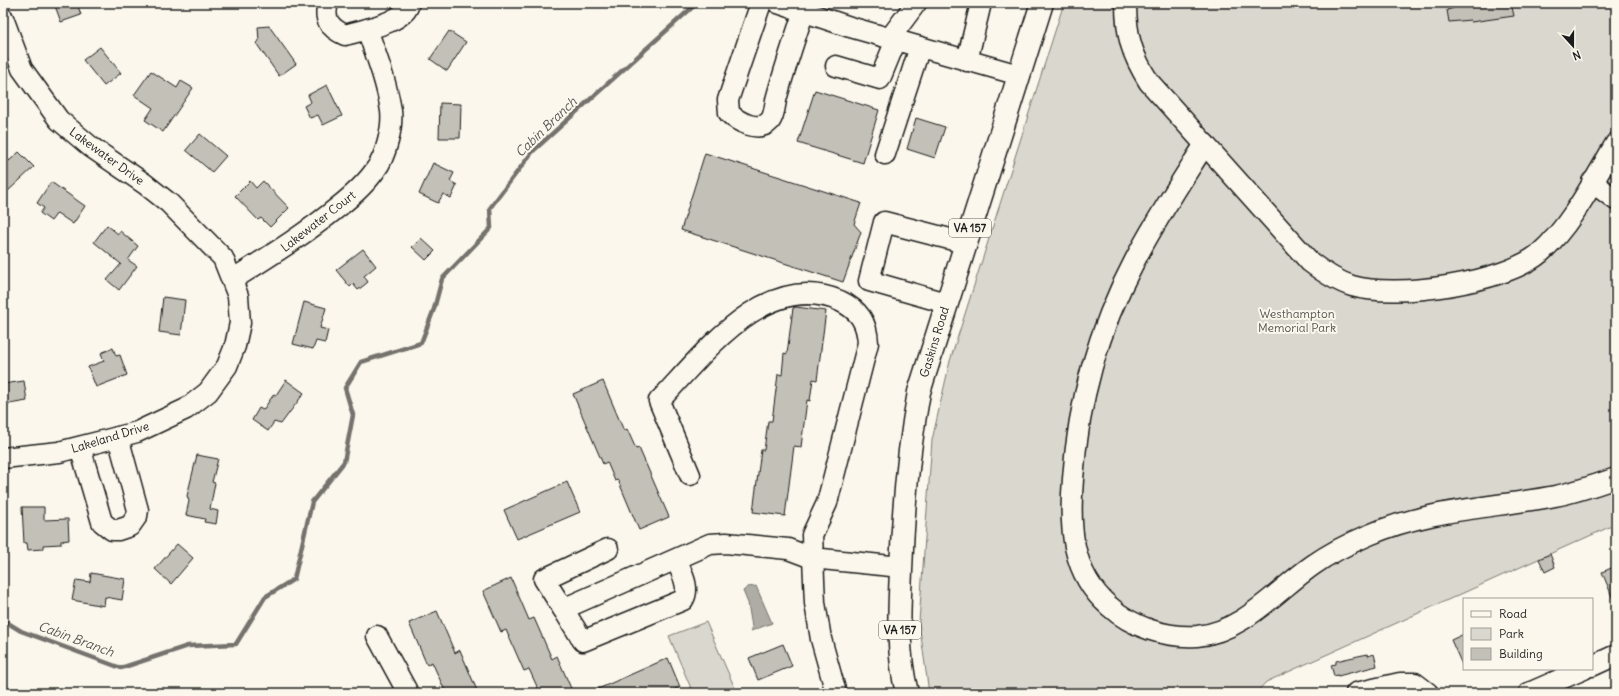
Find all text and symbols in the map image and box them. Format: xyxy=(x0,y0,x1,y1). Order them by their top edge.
north arrow xyxy=(1553,26,1593,66)
text: N xyxy=(1571,47,1583,63)
water label: Cabin Branch xyxy=(512,93,581,161)
street label: Lakewater Drive xyxy=(67,124,147,188)
street label: Lakewater Court xyxy=(278,187,358,255)
road number: VA 157 xyxy=(949,219,991,237)
street label: Gaskins Road xyxy=(916,305,952,379)
park label: Westhampton Memorial Park xyxy=(1258,306,1336,335)
street label: Lakeland Drive xyxy=(69,418,151,456)
legend xyxy=(1463,598,1593,670)
text: Road xyxy=(1499,606,1527,621)
water label: Cabin Branch xyxy=(36,617,117,661)
road number: VA 157 xyxy=(879,621,921,639)
text: Park xyxy=(1499,626,1524,641)
text: Building xyxy=(1499,646,1543,661)

